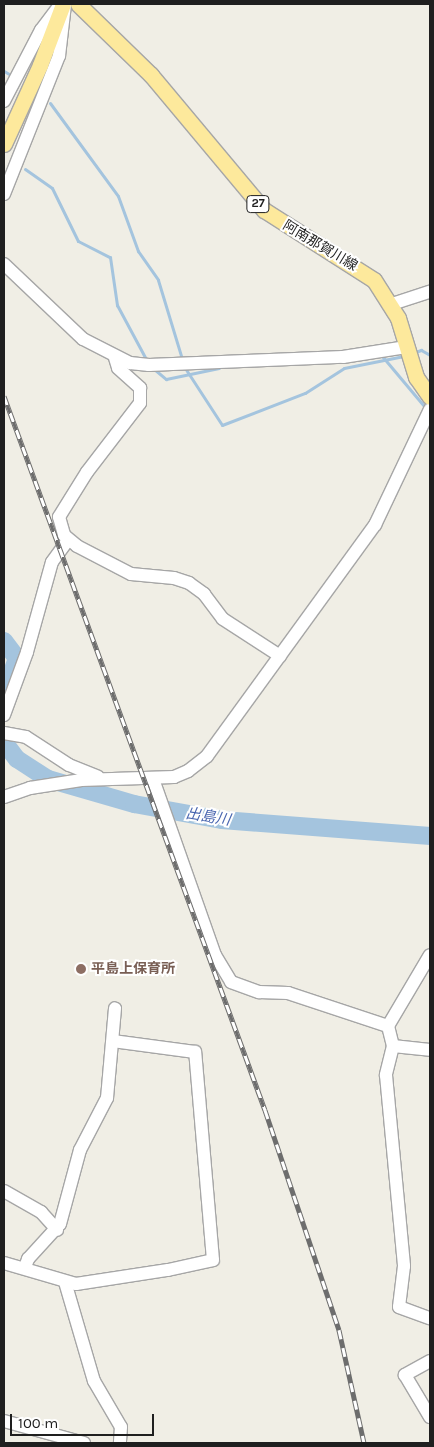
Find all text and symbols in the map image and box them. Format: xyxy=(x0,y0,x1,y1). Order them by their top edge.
road number: 27 xyxy=(246,194,270,213)
street label: 阿南那賀川線 xyxy=(280,217,360,275)
water label: 出島川 xyxy=(184,805,232,829)
place label: 平島上保育所 xyxy=(91,961,175,977)
marker: 平島上保育所 xyxy=(75,963,87,975)
scale bar xyxy=(12,1404,156,1436)
text: 100 m xyxy=(18,1414,58,1432)

